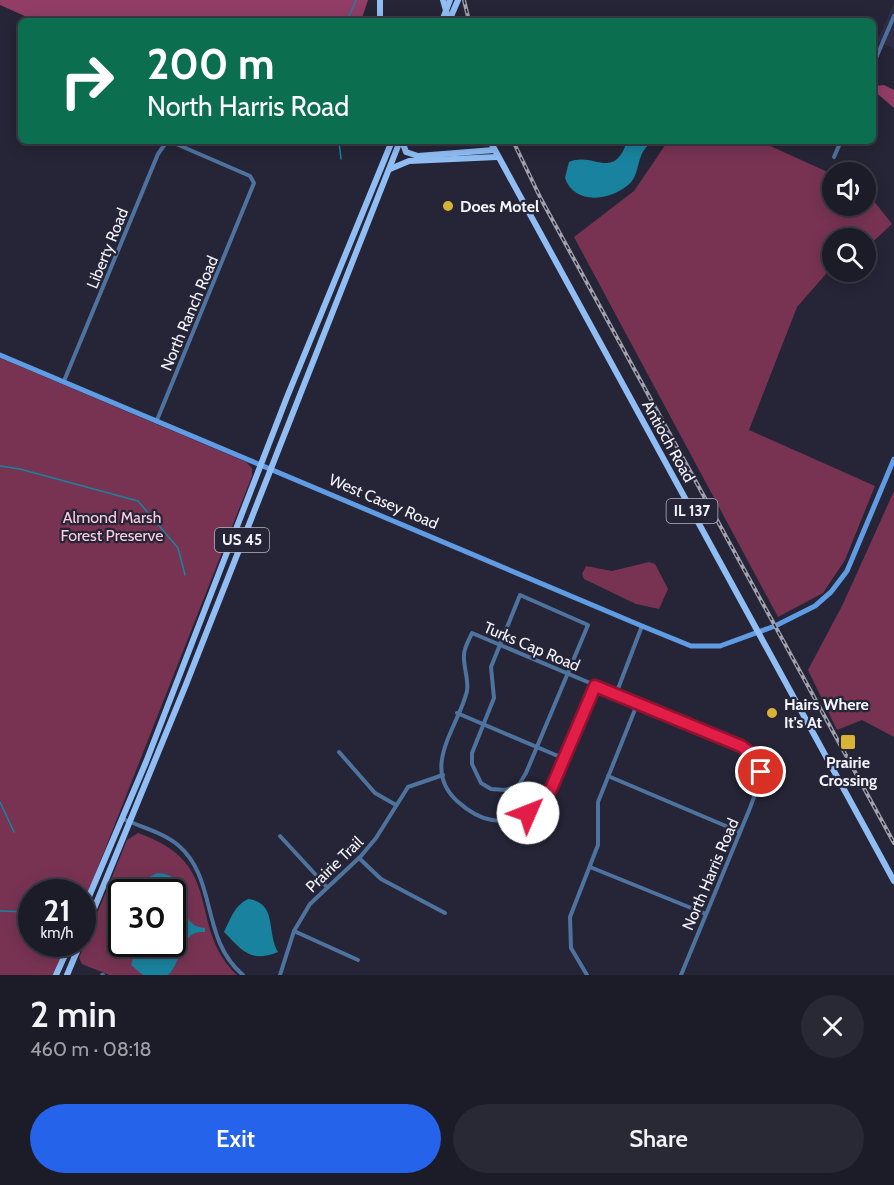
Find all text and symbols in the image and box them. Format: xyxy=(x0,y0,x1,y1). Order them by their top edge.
text: 200 m xyxy=(147,38,274,90)
icon: right xyxy=(48,42,126,120)
text: North Harris Road xyxy=(147,90,349,123)
map controls xyxy=(822,162,876,282)
button: sound xyxy=(822,162,876,216)
place label: Does Motel xyxy=(460,197,539,216)
marker: Does Motel xyxy=(441,199,455,213)
street label: Liberty Road xyxy=(83,205,132,291)
button: search xyxy=(822,228,876,282)
street label: North Ranch Road xyxy=(157,253,222,374)
street label: Antioch Road xyxy=(638,397,699,485)
street label: West Casey Road xyxy=(326,470,441,533)
road number: IL 137 xyxy=(666,499,718,523)
park label: Almond Marsh Forest Preserve xyxy=(61,508,163,545)
road number: US 45 xyxy=(215,528,269,552)
street label: Turks Cap Road xyxy=(481,618,583,675)
place label: Hairs Where It's At xyxy=(784,695,869,732)
marker: Hairs Where It's At xyxy=(765,706,779,720)
marker: Prairie Crossing xyxy=(839,733,857,751)
pin xyxy=(735,746,786,797)
place label: Prairie Crossing xyxy=(819,753,877,790)
icon: arrive xyxy=(744,755,777,788)
position arrow xyxy=(496,781,560,845)
street label: North Harris Road xyxy=(678,815,743,933)
street label: Prairie Trail xyxy=(302,832,367,896)
speed limit sign: 30 xyxy=(108,879,186,957)
text: 21 xyxy=(44,892,70,929)
text: km/h xyxy=(41,924,73,942)
text: 2 min xyxy=(30,992,117,1036)
button: close xyxy=(801,995,864,1058)
text: 460 m · 08:18 xyxy=(30,1037,152,1061)
button: Exit xyxy=(30,1104,441,1173)
button: Share xyxy=(453,1104,864,1173)

